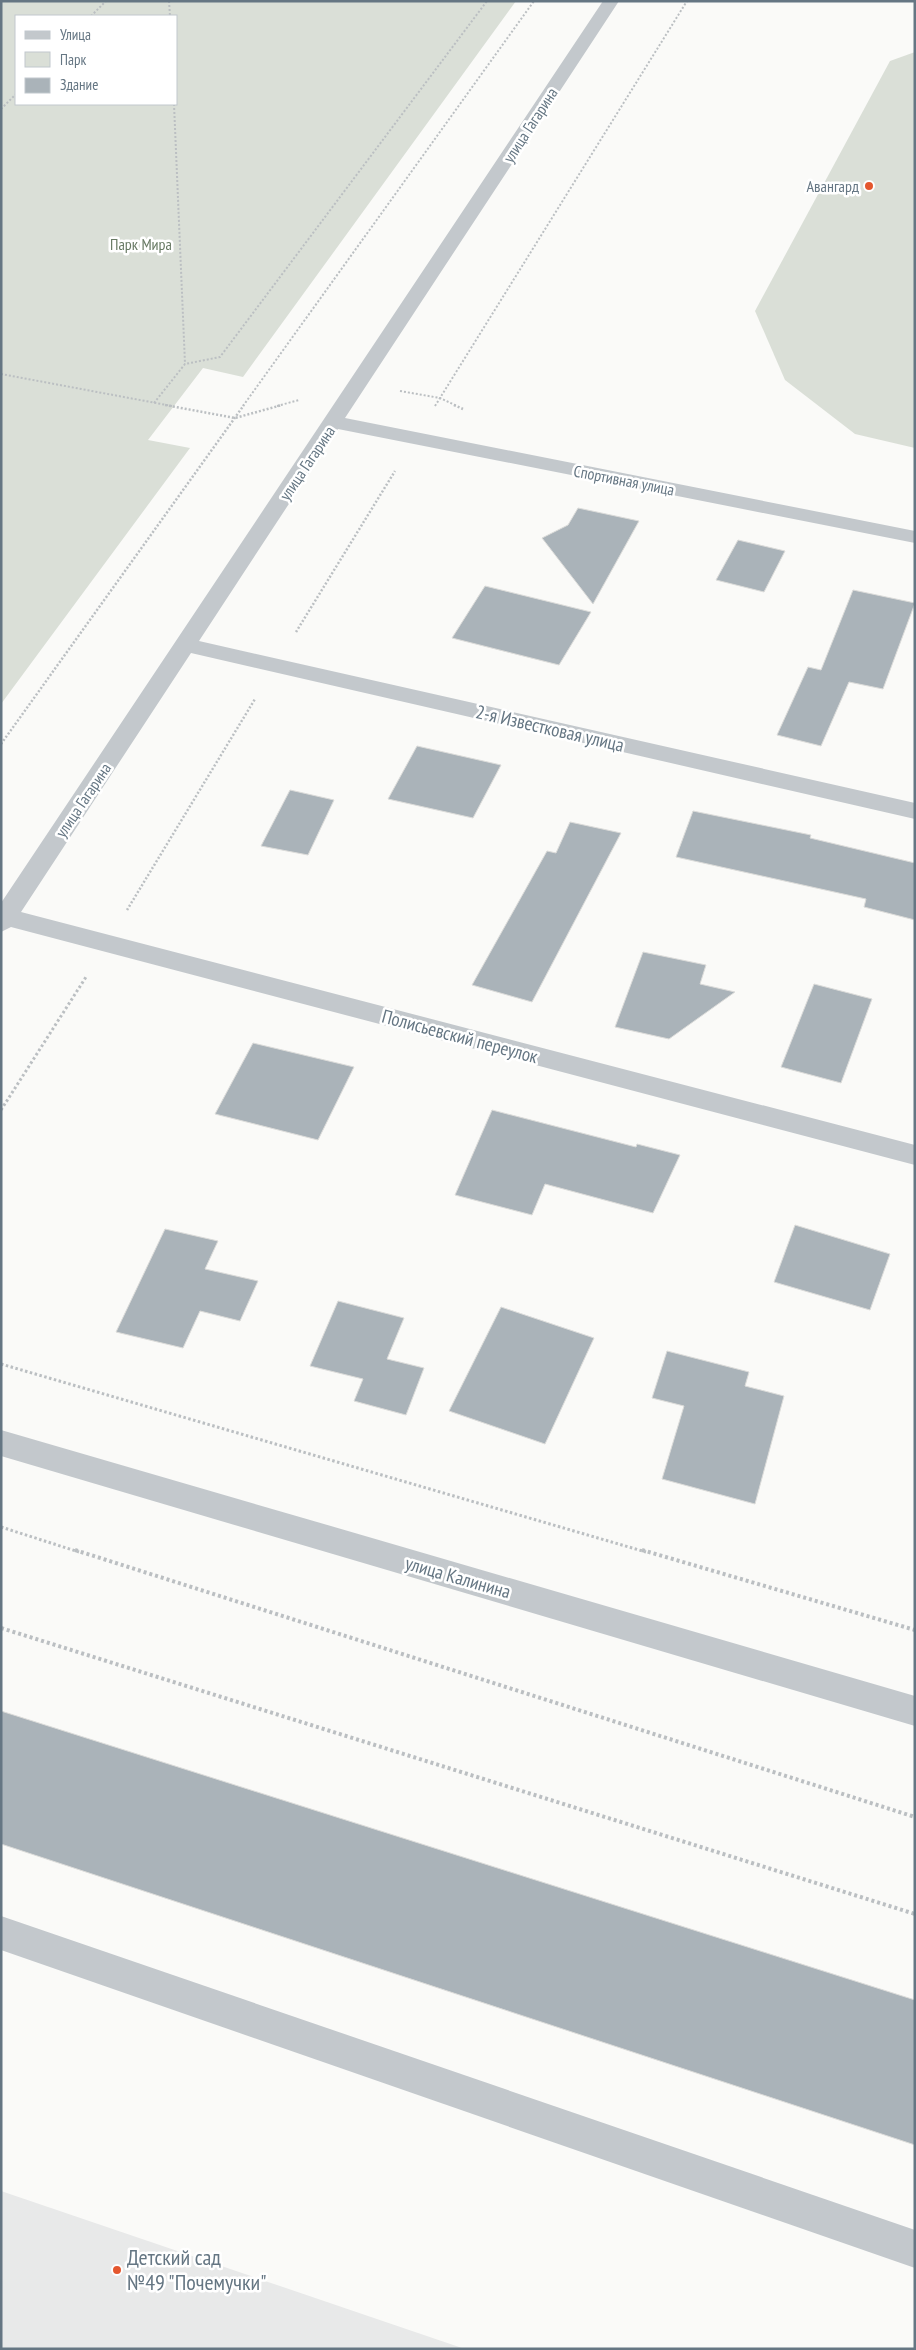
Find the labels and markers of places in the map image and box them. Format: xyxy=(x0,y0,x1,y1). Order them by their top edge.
place label: Авангард xyxy=(807,176,859,196)
marker: Авангард xyxy=(863,180,875,192)
place label: Детский сад №49 "Почемучки" xyxy=(127,2243,266,2296)
marker: Детский сад №49 "Почемучки" xyxy=(111,2264,123,2276)

